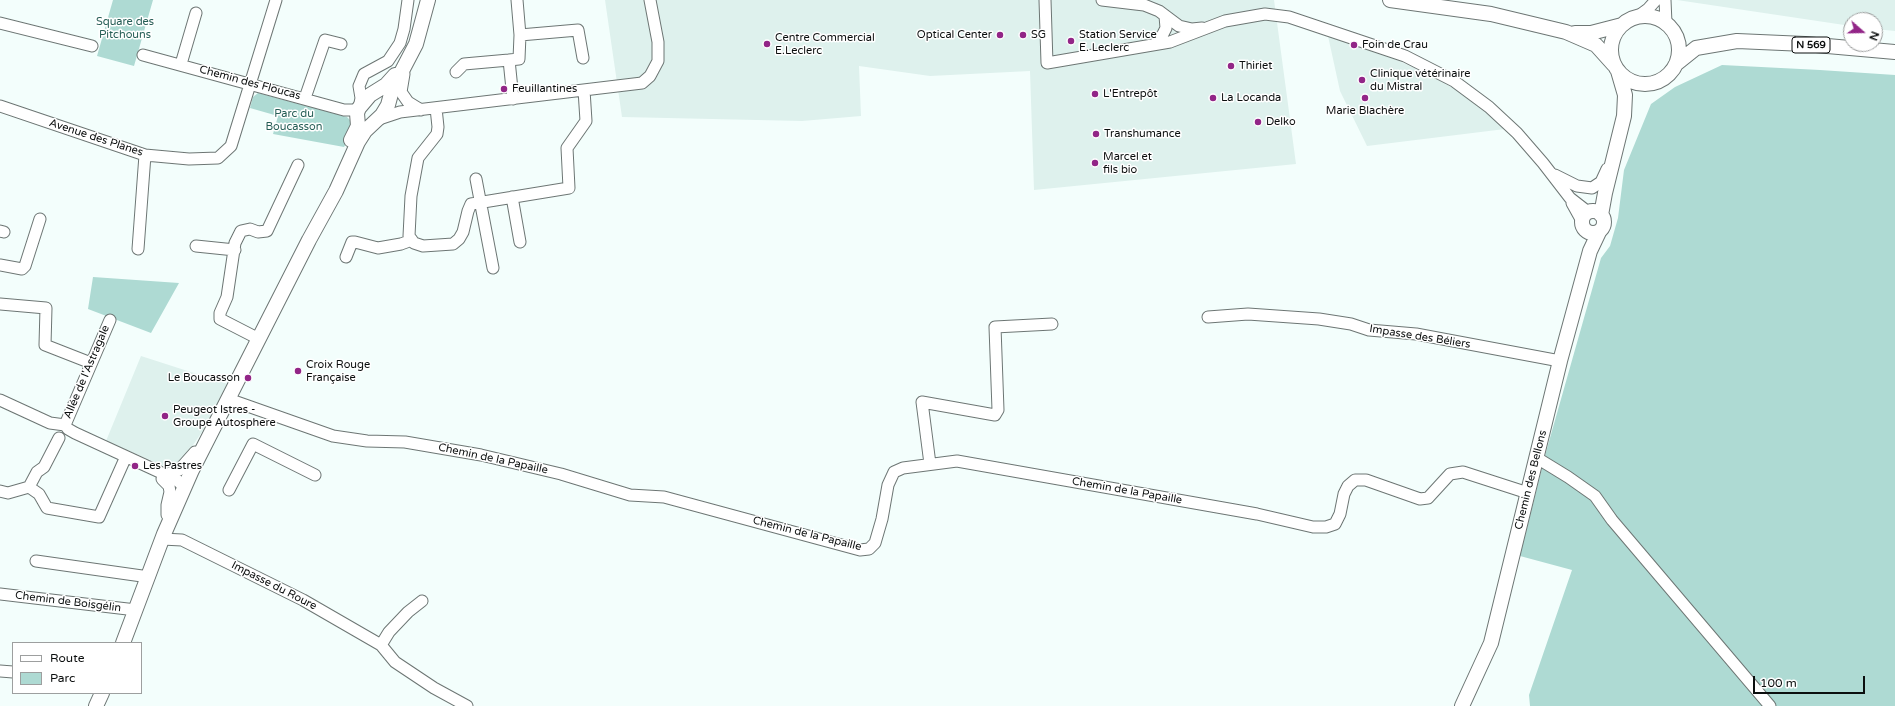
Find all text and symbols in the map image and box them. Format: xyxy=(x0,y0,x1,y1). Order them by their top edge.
north arrow xyxy=(1843,12,1883,52)
park label: Square des Pitchouns xyxy=(96,15,154,41)
place label: Optical Center xyxy=(917,28,992,42)
place label: SG xyxy=(1031,28,1046,42)
place label: Station Service E. Leclerc xyxy=(1079,28,1157,54)
marker: Optical Center xyxy=(995,30,1005,40)
marker: SG xyxy=(1018,30,1028,40)
text: N xyxy=(1866,30,1881,42)
place label: Centre Commercial E.Leclerc xyxy=(775,31,875,57)
marker: Station Service E. Leclerc xyxy=(1066,36,1076,46)
road number: N 569 xyxy=(1792,37,1830,53)
place label: Foin de Crau xyxy=(1362,38,1428,52)
marker: Centre Commercial E.Leclerc xyxy=(762,39,772,49)
marker: Foin de Crau xyxy=(1349,40,1359,50)
place label: Thiriet xyxy=(1239,59,1272,73)
marker: Thiriet xyxy=(1226,61,1236,71)
street label: Chemin des Floucas xyxy=(198,63,302,103)
place label: Clinique vétérinaire du Mistral xyxy=(1370,67,1470,93)
marker: Clinique vétérinaire du Mistral xyxy=(1357,75,1367,85)
place label: Feuillantines xyxy=(512,82,577,96)
marker: Feuillantines xyxy=(499,84,509,94)
place label: L'Entrepôt xyxy=(1103,87,1158,101)
marker: L'Entrepôt xyxy=(1090,89,1100,99)
place label: La Locanda xyxy=(1221,91,1281,105)
marker: La Locanda xyxy=(1208,93,1218,103)
marker: Marie Blachère xyxy=(1360,93,1370,103)
place label: Marie Blachère xyxy=(1326,104,1404,118)
park label: Parc du Boucasson xyxy=(266,107,322,133)
place label: Delko xyxy=(1266,115,1296,129)
street label: Avenue des Planes xyxy=(47,117,145,159)
marker: Delko xyxy=(1253,117,1263,127)
place label: Transhumance xyxy=(1104,127,1181,141)
marker: Transhumance xyxy=(1091,129,1101,139)
place label: Marcel et fils bio xyxy=(1103,150,1152,176)
marker: Marcel et fils bio xyxy=(1090,158,1100,168)
street label: Impasse des Béliers xyxy=(1369,322,1471,352)
street label: Allée de l'Astragale xyxy=(61,323,113,421)
place label: Croix Rouge Française xyxy=(306,358,370,384)
marker: Croix Rouge Française xyxy=(293,366,303,376)
place label: Le Boucasson xyxy=(168,371,240,385)
marker: Le Boucasson xyxy=(243,373,253,383)
place label: Peugeot Istres - Groupe Autosphere xyxy=(173,403,276,429)
marker: Peugeot Istres - Groupe Autosphere xyxy=(160,411,170,421)
street label: Chemin des Bellons xyxy=(1512,429,1550,531)
street label: Chemin de la Papaille xyxy=(437,441,549,477)
place label: Les Pastres xyxy=(143,459,202,473)
marker: Les Pastres xyxy=(130,461,140,471)
street label: Chemin de la Papaille xyxy=(1071,475,1183,507)
street label: Chemin de la Papaille xyxy=(751,514,863,554)
street label: Impasse du Roure xyxy=(229,559,319,613)
street label: Chemin de Boisgélin xyxy=(14,589,122,615)
legend xyxy=(12,642,142,694)
text: Route xyxy=(50,651,84,665)
scale bar xyxy=(1755,668,1867,694)
text: Parc xyxy=(50,671,75,685)
text: 100 m xyxy=(1760,676,1797,690)

